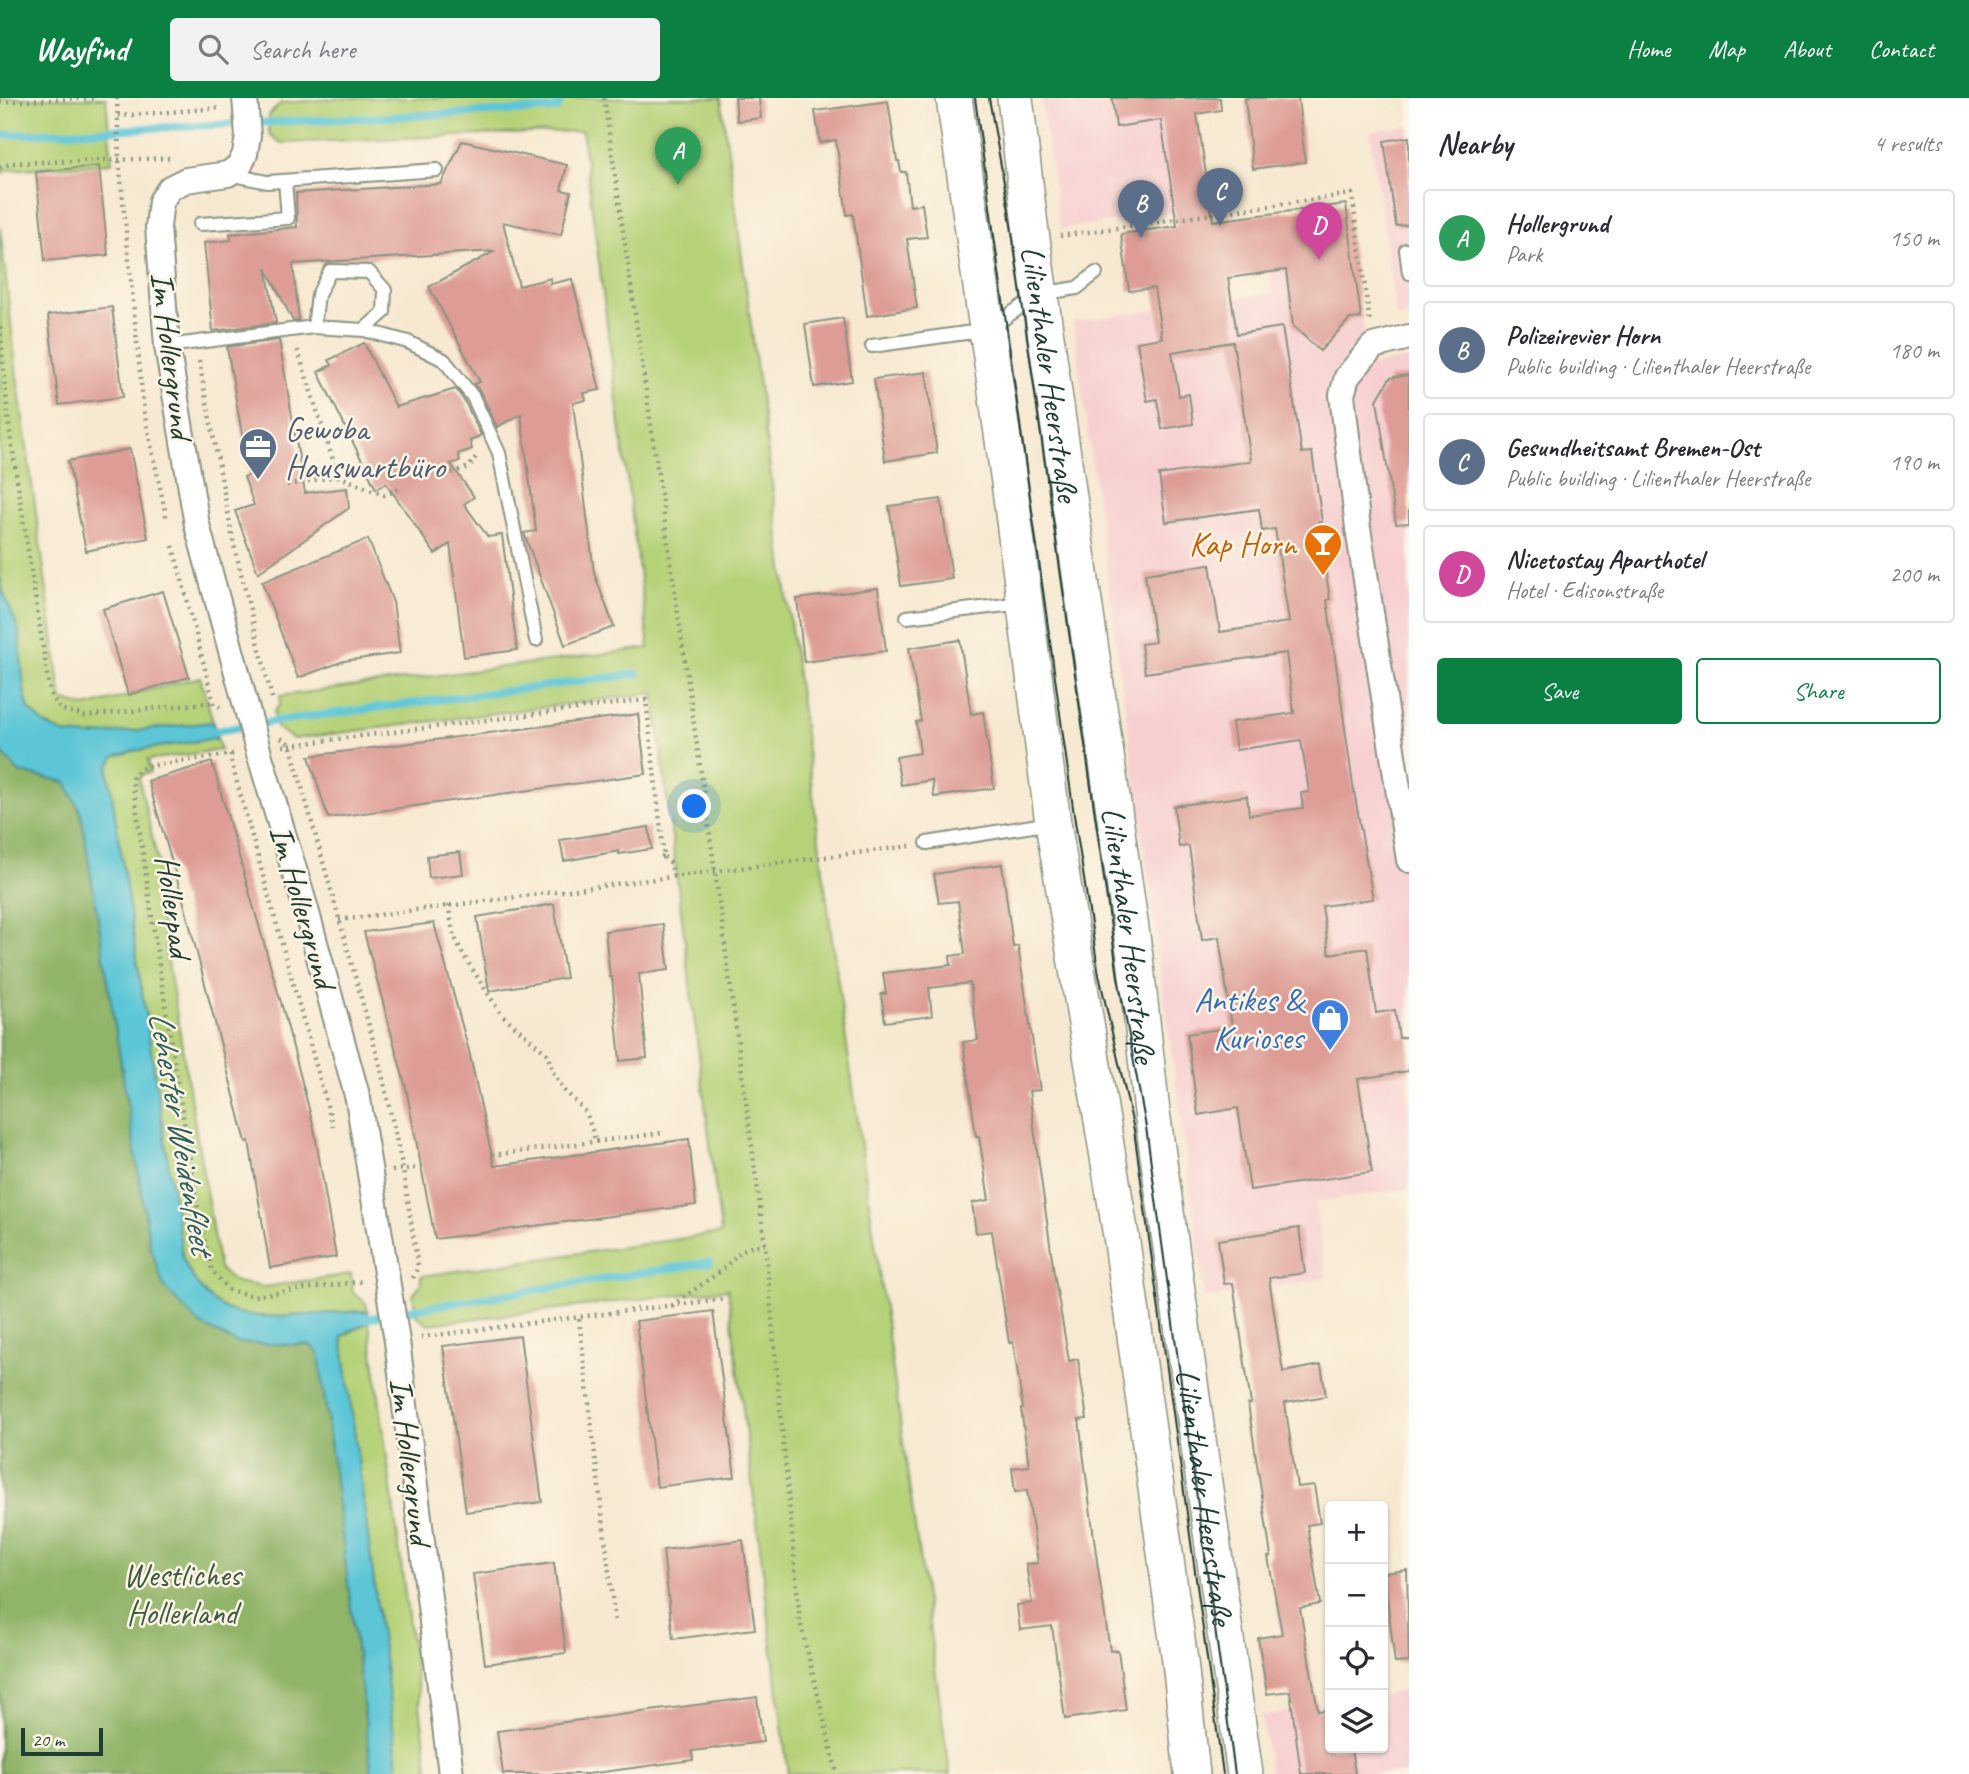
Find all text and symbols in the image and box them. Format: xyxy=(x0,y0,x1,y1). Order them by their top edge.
search box xyxy=(170,18,660,81)
text: Wayfind xyxy=(35,28,128,70)
icon: search xyxy=(194,30,232,68)
text: Search here xyxy=(250,33,356,66)
text: Home xyxy=(1627,34,1670,64)
text: Map xyxy=(1708,34,1745,64)
text: About xyxy=(1783,34,1831,64)
text: Contact xyxy=(1869,34,1934,64)
text: Nearby xyxy=(1437,125,1513,163)
pin: A xyxy=(655,127,701,185)
text: 4 results xyxy=(1874,129,1941,158)
pin: C xyxy=(1197,168,1243,226)
pin: B xyxy=(1118,180,1164,238)
pin: D xyxy=(1296,202,1342,260)
text: Hollergrund xyxy=(1506,207,1608,240)
text: A xyxy=(1456,224,1468,253)
text: 150 m xyxy=(1890,224,1939,253)
text: Park xyxy=(1506,240,1542,269)
street label: Lilienthaler Heerstraße xyxy=(1011,243,1090,507)
street label: Im Hollergrund xyxy=(141,270,204,446)
text: Polizeirevier Horn xyxy=(1506,319,1660,352)
text: B xyxy=(1456,336,1468,365)
text: 180 m xyxy=(1890,336,1939,365)
text: Public building · Lilienthaler Heerstraße xyxy=(1506,352,1810,381)
place label: Gewoba Hauswartbüro xyxy=(285,408,447,488)
office icon: Gewoba Hauswartbüro xyxy=(237,426,279,481)
text: Gesundheitsamt Bremen-Ost xyxy=(1506,431,1759,464)
text: C xyxy=(1457,448,1467,477)
text: 190 m xyxy=(1890,448,1939,477)
text: Public building · Lilienthaler Heerstraße xyxy=(1506,464,1810,493)
bar icon: Kap Horn xyxy=(1302,522,1344,577)
place label: Kap Horn xyxy=(1189,523,1298,565)
text: Nicetostay Aparthotel xyxy=(1506,543,1703,576)
text: D xyxy=(1455,560,1469,589)
text: 200 m xyxy=(1890,560,1939,589)
text: Hotel · Edisonstraße xyxy=(1506,576,1663,605)
button: Save xyxy=(1437,658,1682,724)
button: Share xyxy=(1696,658,1941,724)
your location xyxy=(677,789,711,823)
street label: Lilienthaler Heerstraße xyxy=(1092,804,1167,1068)
street label: Im Hollergrund xyxy=(260,820,348,997)
street label: Hollerpad xyxy=(146,852,203,965)
place label: Antikes & Kurioses xyxy=(1194,979,1306,1059)
shop icon: Antikes & Kurioses xyxy=(1309,997,1351,1052)
water label: Lehester Weidenfleet xyxy=(138,1008,226,1263)
street label: Lilienthaler Heerstraße xyxy=(1166,1366,1244,1630)
street label: Im Hollergrund xyxy=(380,1376,443,1552)
map controls xyxy=(1325,1501,1388,1753)
button: + xyxy=(1325,1501,1388,1564)
park label: Westliches Hollerland xyxy=(123,1554,243,1634)
button: − xyxy=(1325,1564,1388,1627)
button: locate xyxy=(1325,1627,1388,1690)
button: layers xyxy=(1325,1690,1388,1753)
scale bar xyxy=(21,1725,103,1757)
text: 20 m xyxy=(32,1728,64,1752)

